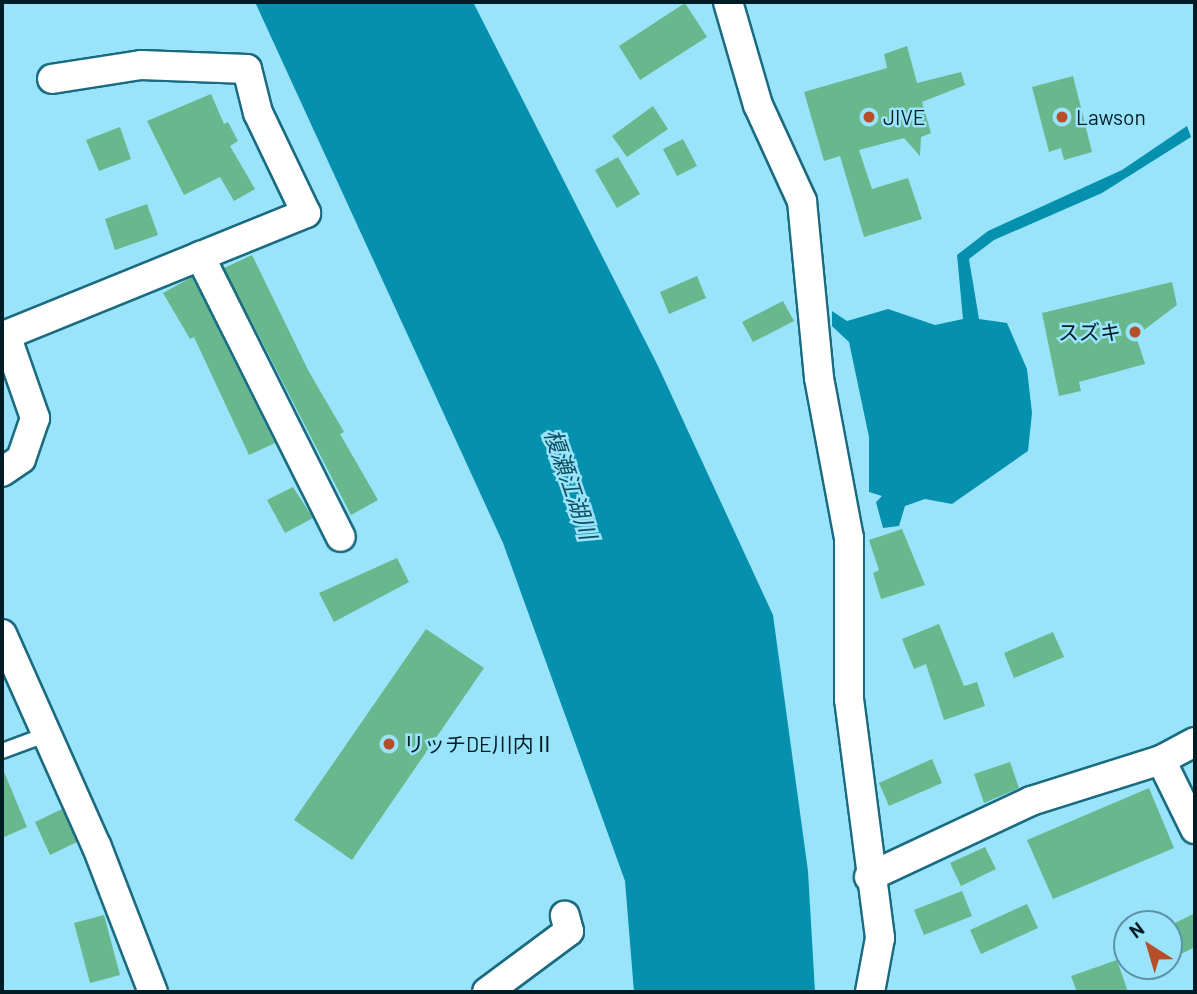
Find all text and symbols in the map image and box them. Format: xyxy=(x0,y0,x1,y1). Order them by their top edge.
place label: JIVE xyxy=(883,104,925,130)
place label: Lawson xyxy=(1076,104,1146,130)
marker: JIVE xyxy=(861,109,877,125)
marker: Lawson xyxy=(1054,109,1070,125)
place label: スズキ xyxy=(1058,319,1121,345)
marker: スズキ xyxy=(1127,324,1143,340)
water label: 榎瀬江湖川 xyxy=(539,425,603,543)
place label: リッチDE川内Ⅱ xyxy=(403,731,555,757)
marker: リッチDE川内Ⅱ xyxy=(381,736,397,752)
north arrow xyxy=(1113,910,1183,980)
text: N xyxy=(1124,916,1148,942)

